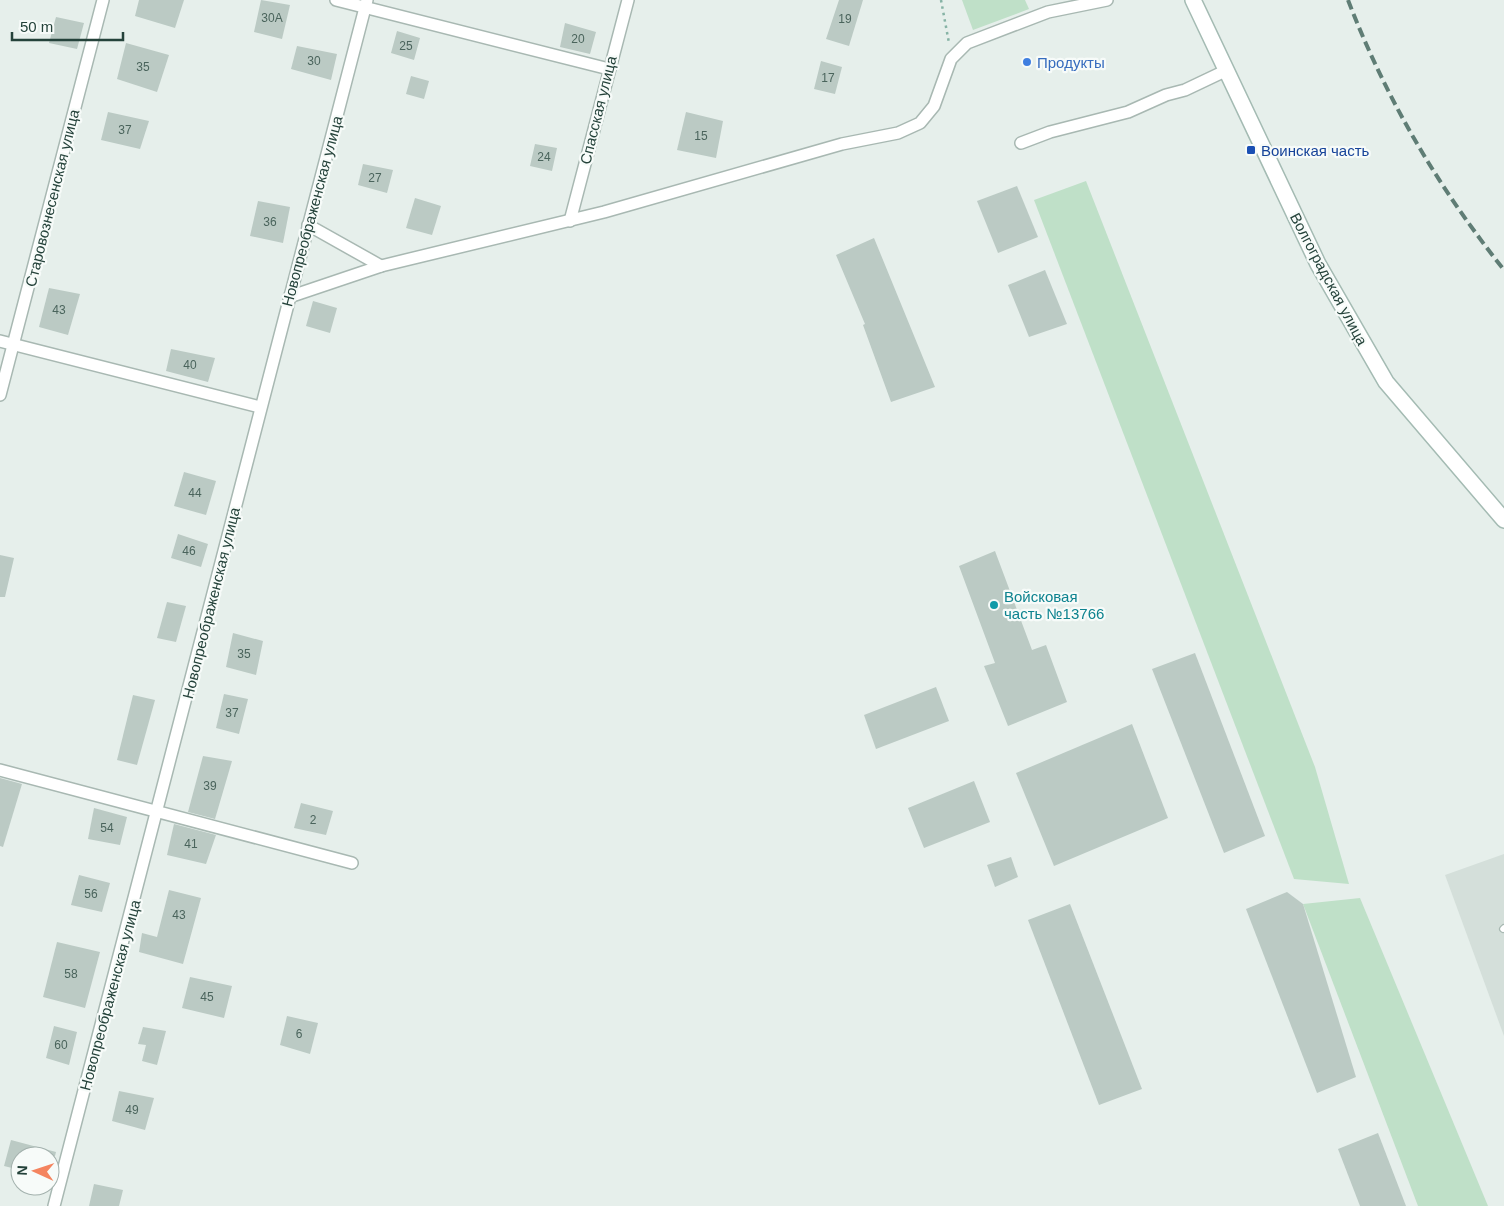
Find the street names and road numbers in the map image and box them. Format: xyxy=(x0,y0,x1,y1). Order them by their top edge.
street label: Спасская улица xyxy=(576,53,620,166)
street label: Старовознесенская улица xyxy=(22,107,82,289)
street label: Новопреображенская улица xyxy=(278,113,346,308)
street label: Волгоградская улица xyxy=(1287,210,1371,349)
street label: Новопреображенская улица xyxy=(179,505,243,700)
street label: Новопреображенская улица xyxy=(76,897,144,1092)

